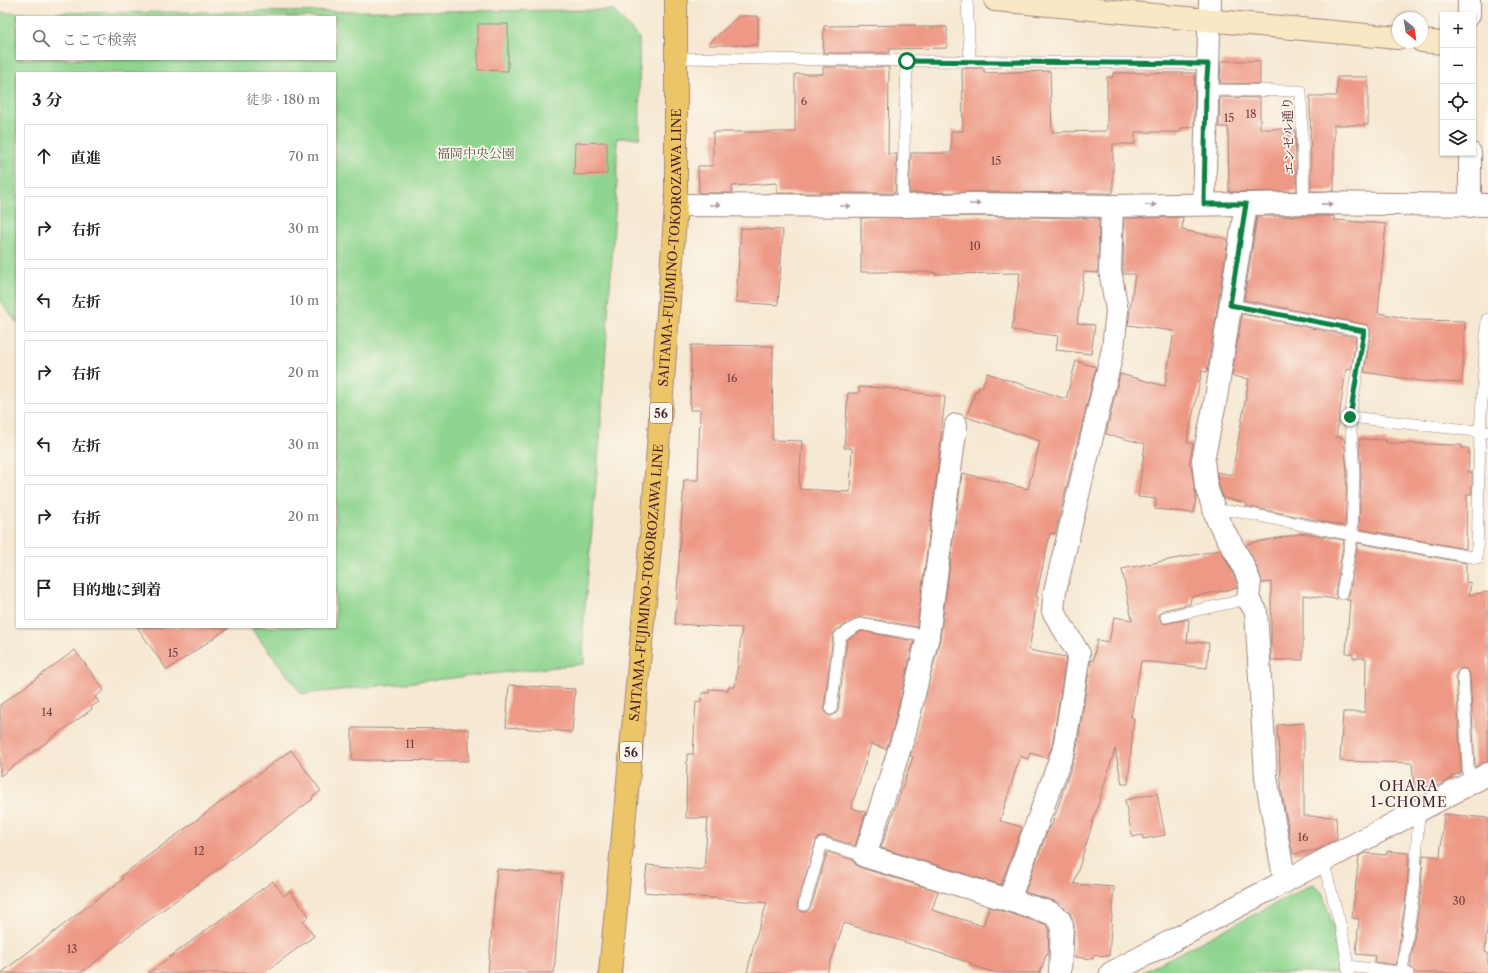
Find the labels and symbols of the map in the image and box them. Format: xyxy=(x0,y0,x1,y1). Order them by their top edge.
north arrow xyxy=(1392,12,1428,48)
route start xyxy=(898,52,916,70)
house number: 6 xyxy=(801,94,808,108)
street label: エンゼル通り xyxy=(1279,97,1297,175)
house number: 18 xyxy=(1245,107,1257,121)
street label: SAITAMA-FUJIMINO-TOKOROZAWA LINE xyxy=(655,109,684,387)
house number: 15 xyxy=(1224,111,1234,125)
park label: 福岡中央公園 xyxy=(437,145,515,161)
house number: 15 xyxy=(991,154,1001,168)
one-way arrow xyxy=(1321,200,1333,207)
one-way arrow xyxy=(969,201,982,207)
one-way arrow xyxy=(709,202,722,208)
one-way arrow xyxy=(1145,202,1158,208)
one-way arrow xyxy=(839,203,852,209)
house number: 10 xyxy=(969,239,981,253)
house number: 16 xyxy=(726,371,738,385)
road number: 56 xyxy=(650,403,672,423)
route end xyxy=(1341,408,1359,426)
street label: SAITAMA-FUJIMINO-TOKOROZAWA LINE xyxy=(626,443,666,722)
house number: 15 xyxy=(168,646,178,660)
house number: 14 xyxy=(42,705,52,719)
house number: 11 xyxy=(405,737,415,751)
road number: 56 xyxy=(620,742,642,762)
district label: OHARA 1-CHOME xyxy=(1370,777,1448,811)
house number: 16 xyxy=(1297,830,1309,844)
house number: 12 xyxy=(194,844,204,858)
house number: 30 xyxy=(1452,894,1466,908)
house number: 13 xyxy=(67,942,77,956)

